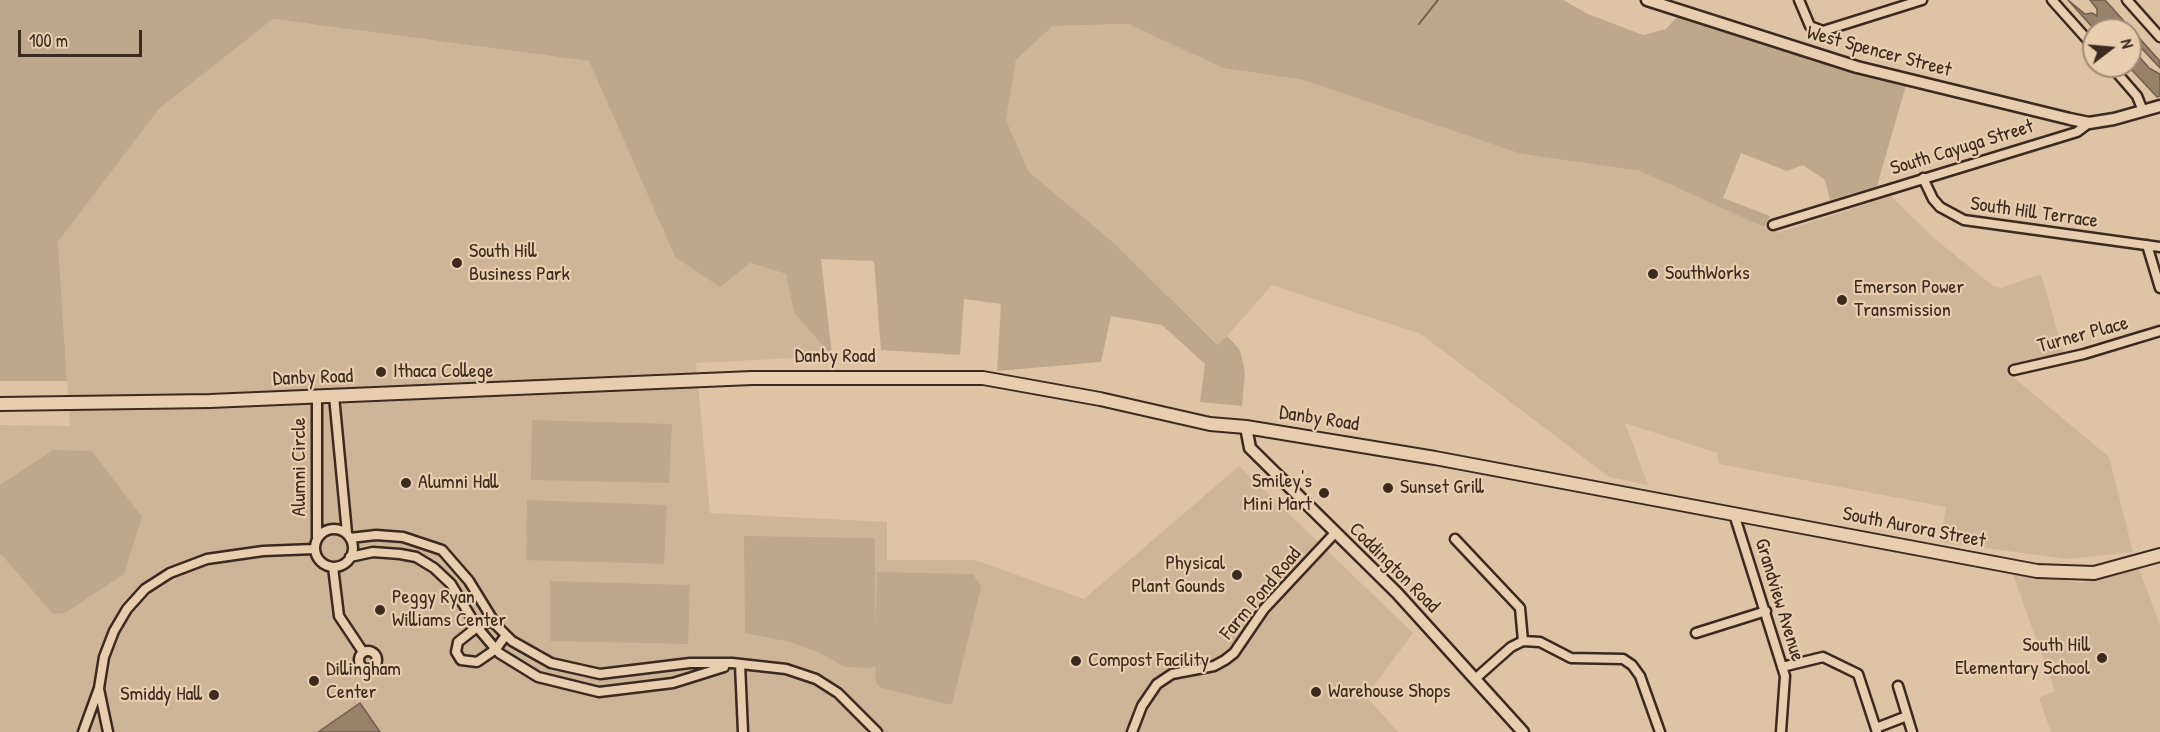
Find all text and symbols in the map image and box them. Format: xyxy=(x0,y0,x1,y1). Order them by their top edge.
scale bar xyxy=(21,18,146,56)
north arrow xyxy=(2082,18,2142,78)
street label: West Spencer Street xyxy=(1804,21,1954,83)
text: 100 m xyxy=(29,28,68,53)
text: N xyxy=(2116,36,2139,51)
street label: South Cayuga Street xyxy=(1888,115,2036,181)
street label: South Hill Terrace xyxy=(1969,192,2099,234)
place label: South Hill Business Park xyxy=(469,240,570,287)
marker: South Hill Business Park xyxy=(450,256,464,270)
place label: SouthWorks xyxy=(1665,262,1750,286)
marker: SouthWorks xyxy=(1646,267,1660,281)
place label: Emerson Power Transmission xyxy=(1854,276,1964,323)
marker: Emerson Power Transmission xyxy=(1835,293,1849,307)
street label: Turner Place xyxy=(2035,311,2131,359)
street label: Danby Road xyxy=(795,345,875,369)
place label: Ithaca College xyxy=(393,360,493,384)
street label: Danby Road xyxy=(272,365,354,391)
marker: Ithaca College xyxy=(374,365,388,379)
street label: Danby Road xyxy=(1277,401,1361,437)
street label: Alumni Circle xyxy=(288,418,312,516)
place label: Smiley's Mini Mart xyxy=(1243,470,1312,517)
place label: Alumni Hall xyxy=(418,471,499,495)
marker: Alumni Hall xyxy=(399,476,413,490)
place label: Sunset Grill xyxy=(1400,476,1484,500)
marker: Sunset Grill xyxy=(1381,481,1395,495)
marker: Smiley's Mini Mart xyxy=(1317,486,1331,500)
street label: South Aurora Street xyxy=(1840,502,1988,554)
street label: Coddington Road xyxy=(1344,518,1444,618)
street label: Grandview Avenue xyxy=(1749,536,1809,664)
street label: Farm Pond Road xyxy=(1215,543,1307,645)
place label: Physical Plant Gounds xyxy=(1132,552,1225,599)
marker: Physical Plant Gounds xyxy=(1230,568,1244,582)
place label: Peggy Ryan Williams Center xyxy=(392,586,506,633)
marker: Peggy Ryan Williams Center xyxy=(373,603,387,617)
place label: South Hill Elementary School xyxy=(1955,634,2090,681)
place label: Compost Facility xyxy=(1088,649,1209,673)
marker: South Hill Elementary School xyxy=(2095,651,2109,665)
marker: Compost Facility xyxy=(1069,654,1083,668)
place label: Dillingham Center xyxy=(326,658,401,705)
marker: Dillingham Center xyxy=(307,674,321,688)
place label: Warehouse Shops xyxy=(1328,680,1450,704)
place label: Smiddy Hall xyxy=(120,683,202,707)
marker: Warehouse Shops xyxy=(1309,685,1323,699)
marker: Smiddy Hall xyxy=(207,688,221,702)

